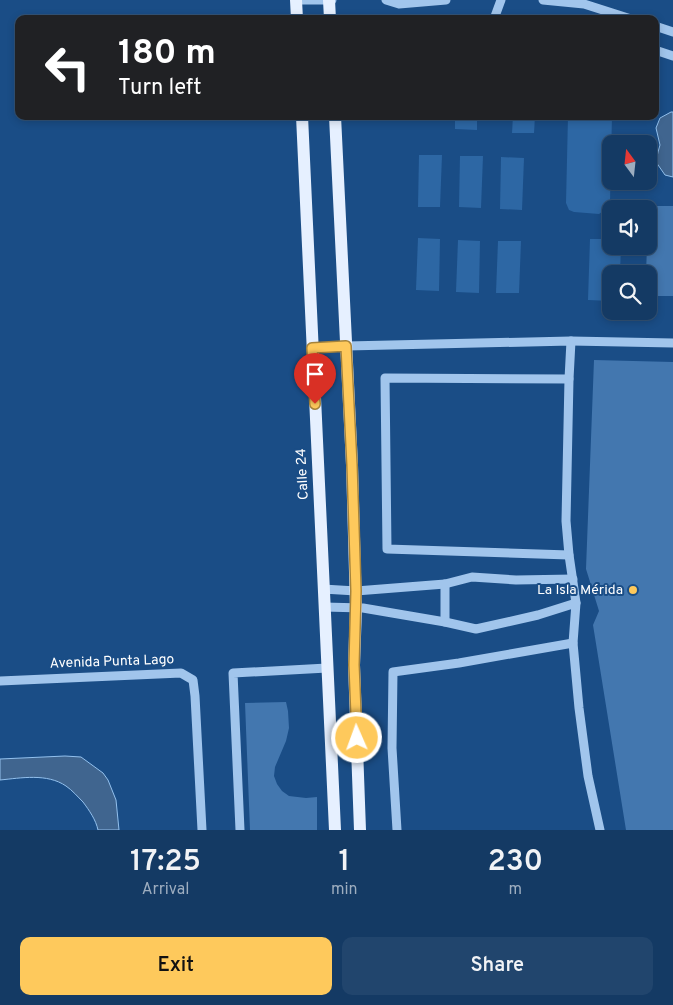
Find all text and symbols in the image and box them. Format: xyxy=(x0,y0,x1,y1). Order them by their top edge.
text: 180 m xyxy=(118,32,216,76)
icon: left xyxy=(35,35,100,100)
text: Turn left xyxy=(118,75,201,102)
north arrow xyxy=(602,135,658,190)
map controls xyxy=(602,135,657,320)
button: sound xyxy=(602,200,657,255)
button: search xyxy=(602,265,657,320)
pin xyxy=(294,353,336,404)
icon: arrive xyxy=(301,360,329,388)
street label: Calle 24 xyxy=(293,448,313,500)
place label: La Isla Mérida xyxy=(537,582,623,599)
marker: La Isla Mérida xyxy=(627,584,639,596)
street label: Avenida Punta Lago xyxy=(49,651,175,673)
position arrow xyxy=(330,711,382,763)
text: 17:25 xyxy=(130,844,201,881)
text: 1 xyxy=(338,844,350,881)
text: 230 xyxy=(488,844,543,881)
text: Arrival xyxy=(142,880,189,900)
text: min xyxy=(331,880,358,900)
text: m xyxy=(508,880,522,900)
button: Exit xyxy=(20,937,332,995)
button: Share xyxy=(342,937,653,995)

